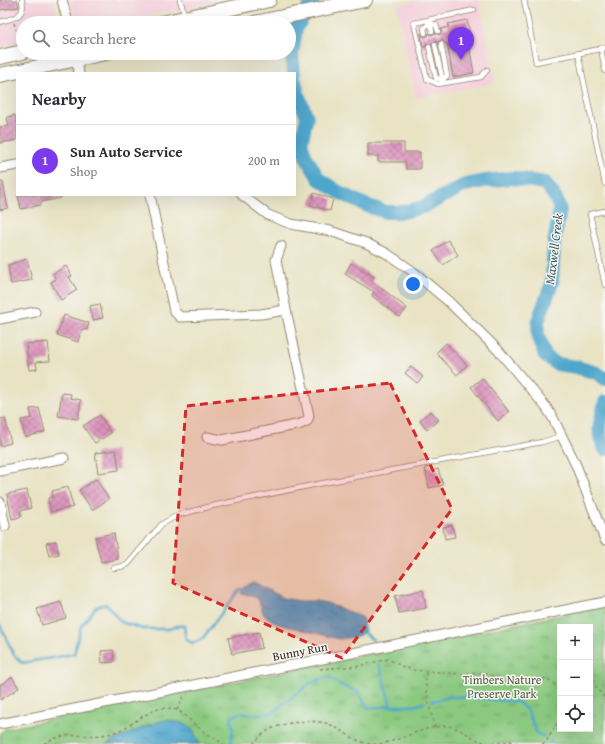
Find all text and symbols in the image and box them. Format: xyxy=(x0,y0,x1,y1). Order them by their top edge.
search box xyxy=(16,16,296,60)
icon: search xyxy=(30,27,52,49)
pin: 1 xyxy=(448,27,474,60)
text: Search here xyxy=(62,28,136,49)
text: Nearby xyxy=(32,86,86,111)
text: Sun Auto Service xyxy=(70,141,183,162)
text: 1 xyxy=(42,151,48,170)
text: 200 m xyxy=(248,151,280,170)
text: Shop xyxy=(70,162,97,181)
water label: Maxwell Creek xyxy=(540,212,568,286)
your location xyxy=(403,274,423,294)
map controls xyxy=(557,624,593,732)
button: + xyxy=(557,624,593,660)
street label: Bunny Run xyxy=(271,637,329,665)
button: − xyxy=(557,660,593,696)
park label: Timbers Nature Preserve Park xyxy=(463,671,542,702)
button: locate xyxy=(557,696,593,732)

